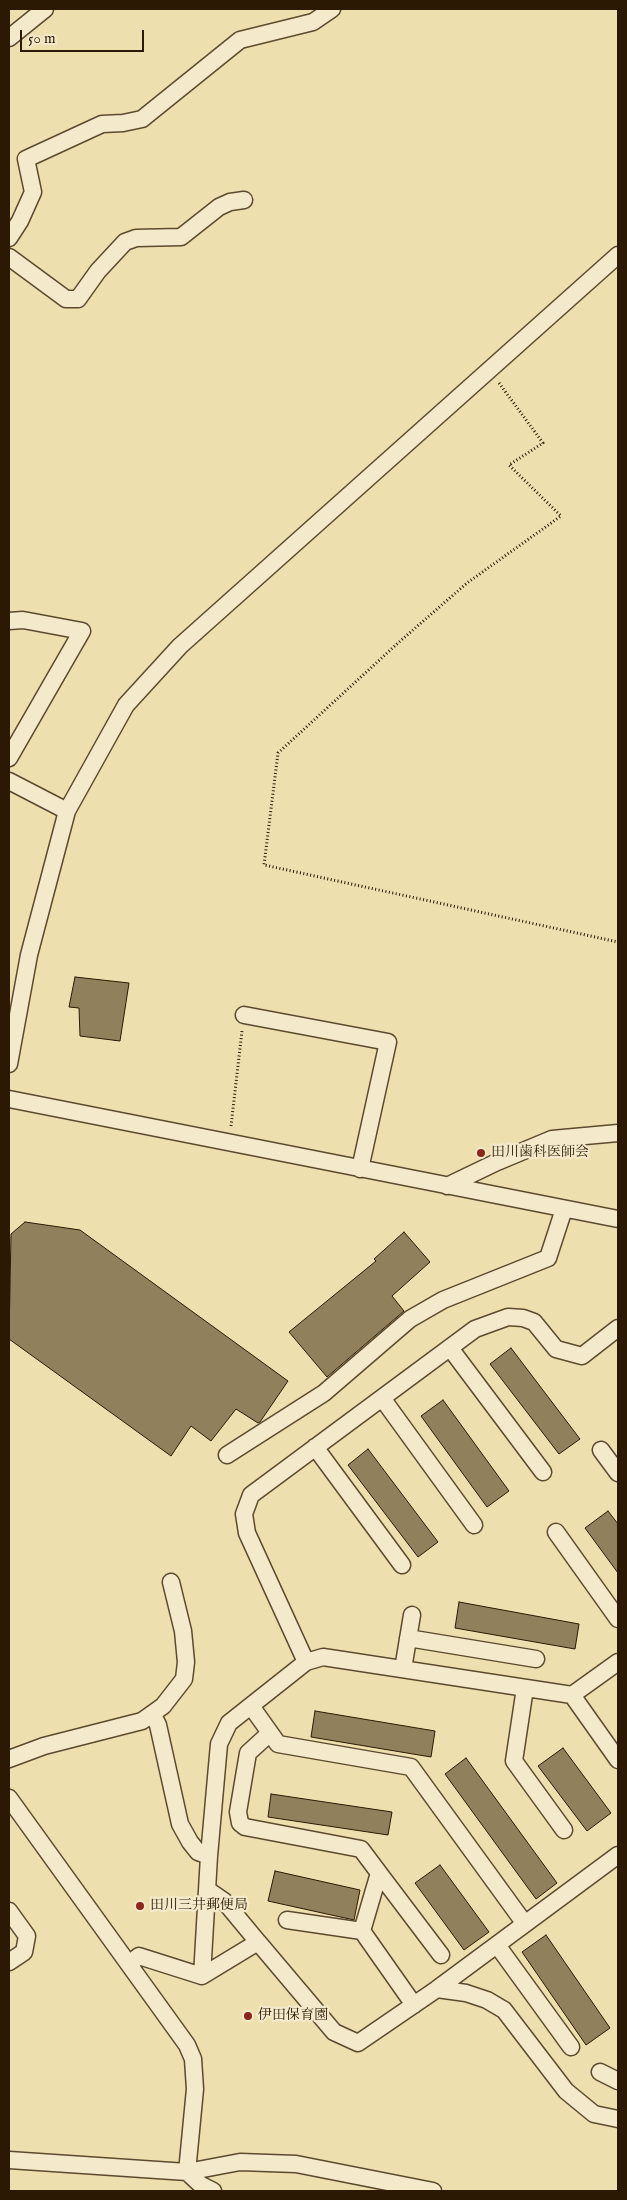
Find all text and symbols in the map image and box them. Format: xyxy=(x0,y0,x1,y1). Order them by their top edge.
scale bar xyxy=(22,20,146,52)
text: 50 m xyxy=(28,29,56,48)
place label: 田川歯科医師会 xyxy=(491,1145,589,1161)
marker: 田川歯科医師会 xyxy=(475,1147,487,1159)
place label: 田川三井郵便局 xyxy=(150,1898,248,1914)
marker: 田川三井郵便局 xyxy=(134,1900,146,1912)
place label: 伊田保育園 xyxy=(258,2008,328,2024)
marker: 伊田保育園 xyxy=(242,2010,254,2022)

